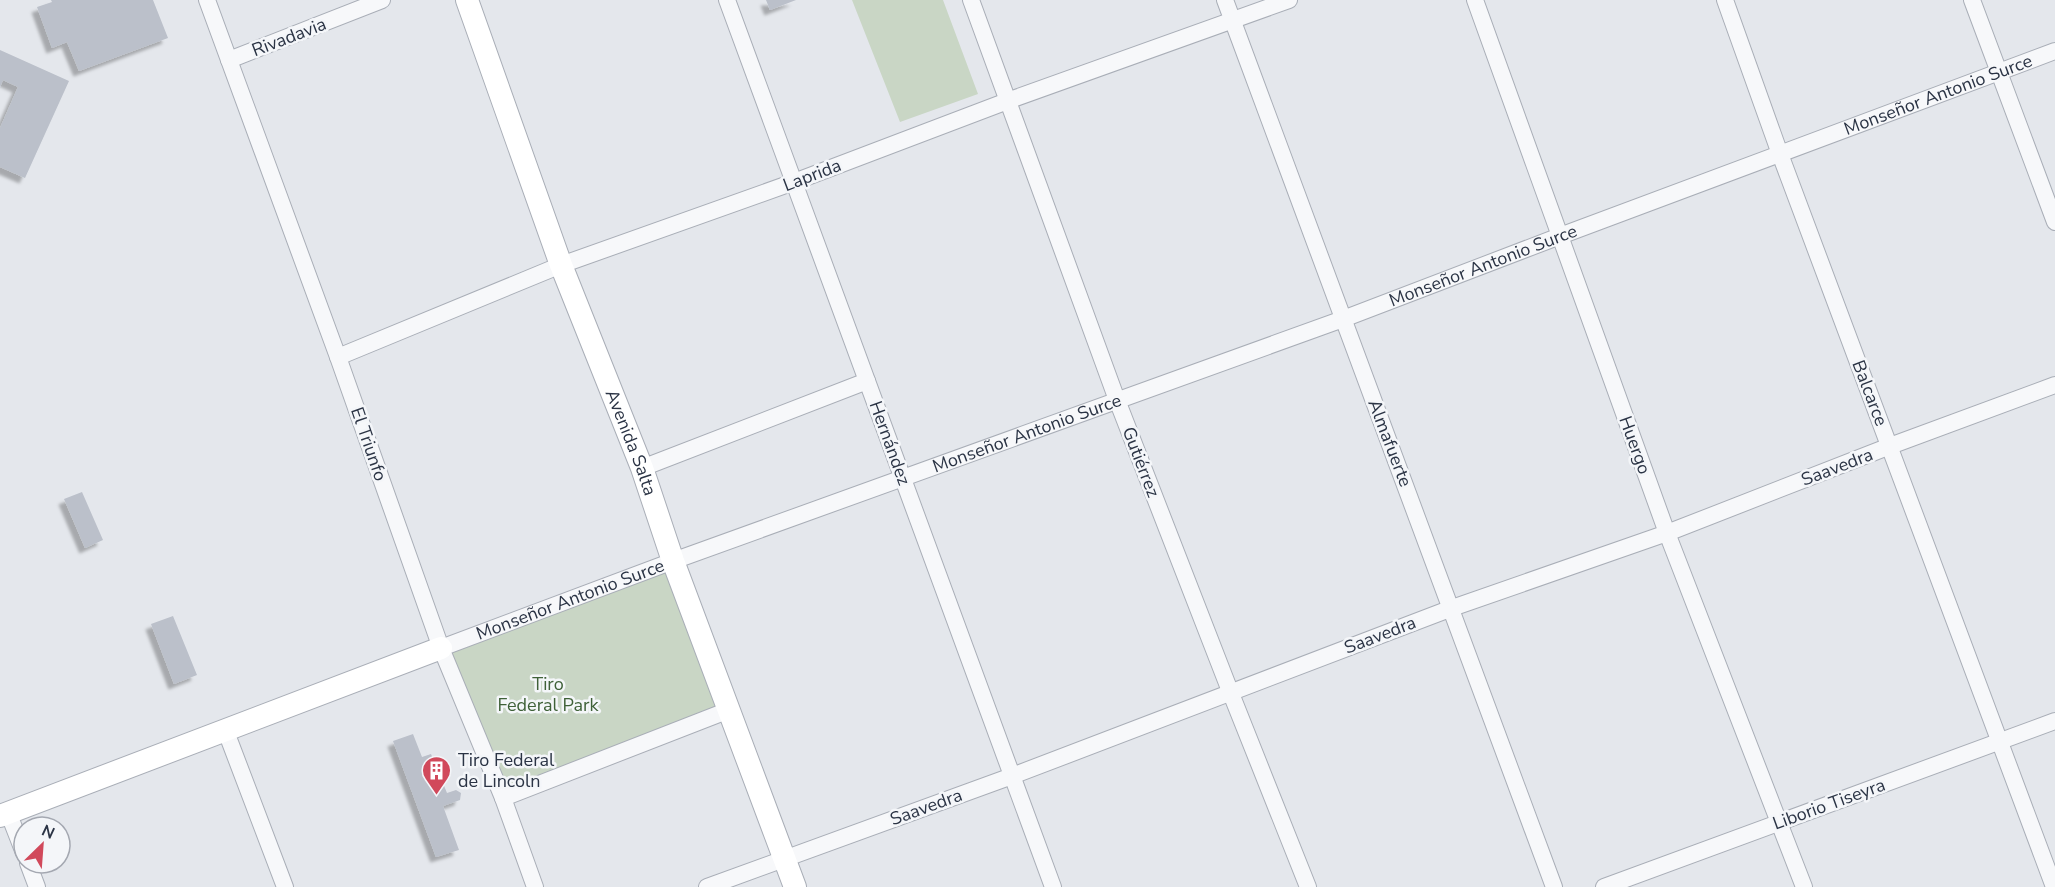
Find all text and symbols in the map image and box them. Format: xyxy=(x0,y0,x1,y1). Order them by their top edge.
street label: Rivadavia xyxy=(248,12,330,62)
street label: Monseñor Antonio Surce xyxy=(1841,49,2035,141)
street label: Laprida xyxy=(779,153,845,197)
street label: Monseñor Antonio Surce xyxy=(1386,219,1580,312)
street label: Balcarce xyxy=(1846,357,1894,429)
street label: Avenida Salta xyxy=(600,386,662,499)
street label: Monseñor Antonio Surce xyxy=(929,388,1125,478)
street label: Almafuerte xyxy=(1362,396,1418,490)
street label: Hernández xyxy=(864,398,916,488)
street label: El Triunfo xyxy=(345,404,393,484)
street label: Huergo xyxy=(1613,413,1657,477)
street label: Gutiérrez xyxy=(1117,423,1165,501)
street label: Saavedra xyxy=(1798,442,1876,492)
street label: Monseñor Antonio Surce xyxy=(473,553,668,646)
street label: Saavedra xyxy=(1341,610,1419,660)
park label: Tiro Federal Park xyxy=(498,672,599,717)
place label: Tiro Federal de Lincoln xyxy=(458,748,555,793)
building icon: Tiro Federal de Lincoln xyxy=(421,754,453,796)
street label: Liborio Tiseyra xyxy=(1769,773,1889,835)
street label: Saavedra xyxy=(887,783,965,831)
north arrow xyxy=(12,815,72,875)
text: N xyxy=(38,820,58,845)

